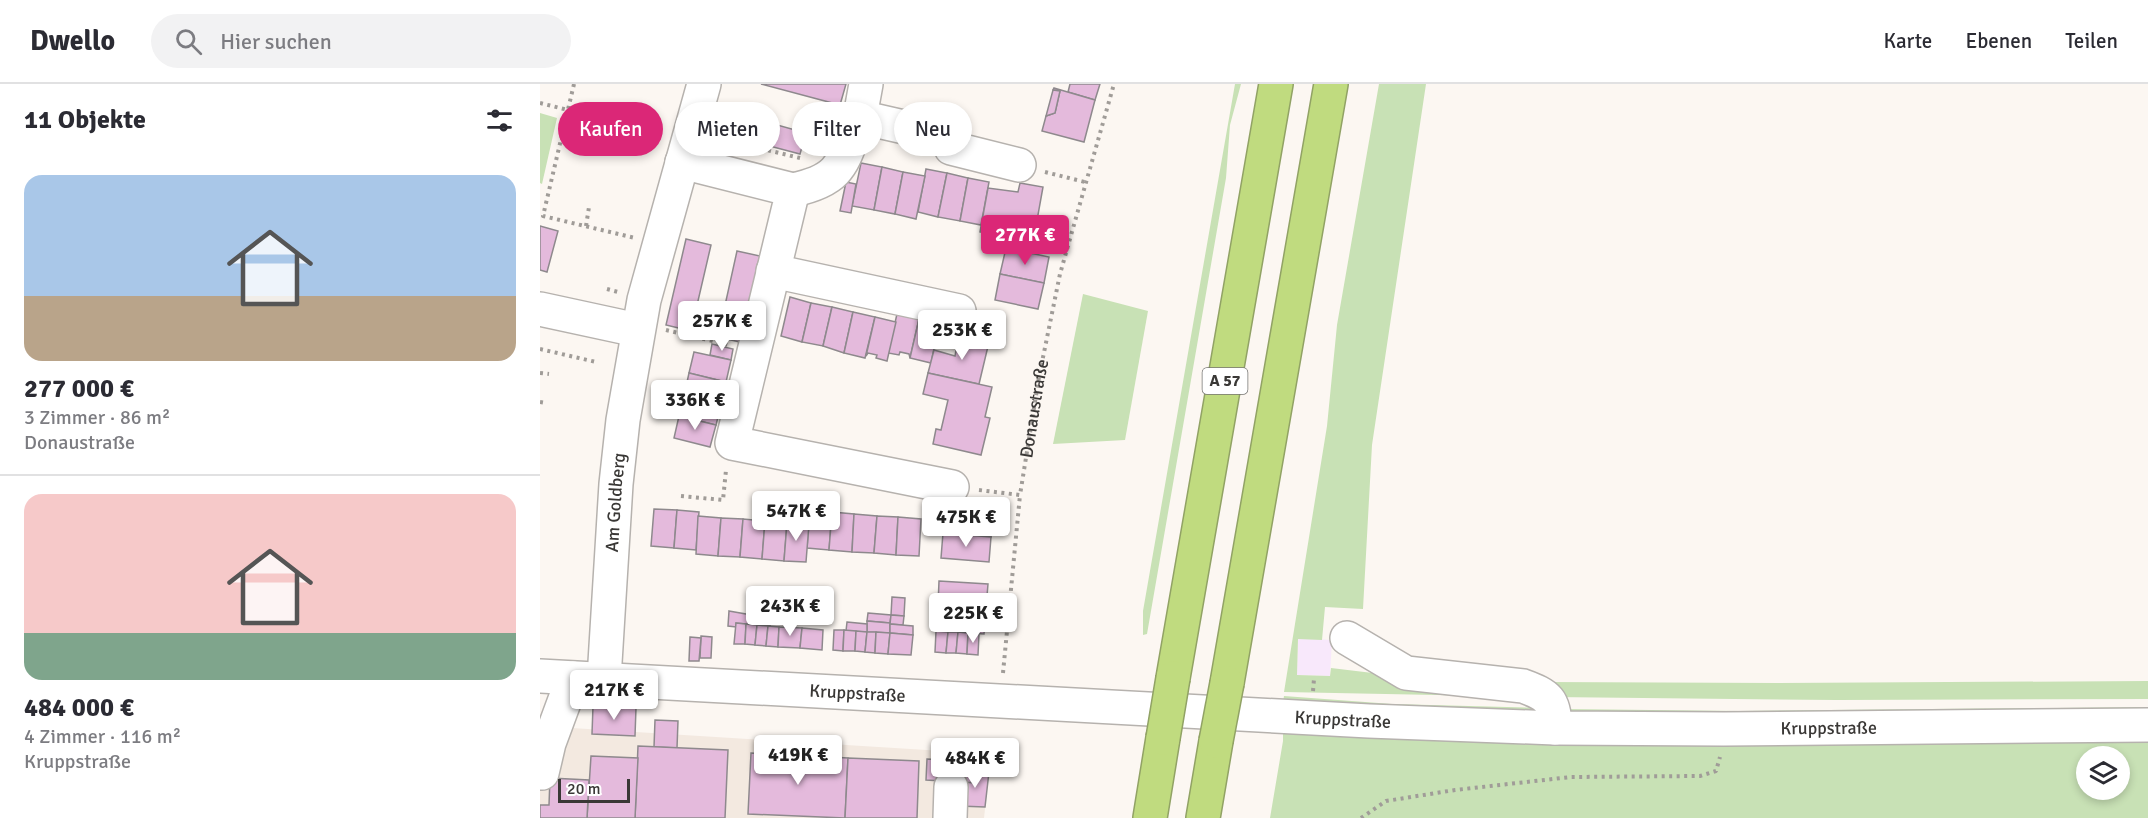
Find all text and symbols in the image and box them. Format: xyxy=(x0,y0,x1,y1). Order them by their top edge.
search box xyxy=(151,14,571,68)
text: Dwello xyxy=(30,24,115,58)
icon: search xyxy=(172,25,205,58)
text: Hier suchen xyxy=(220,28,332,55)
text: Karte xyxy=(1883,28,1932,54)
text: Ebenen xyxy=(1965,28,2032,54)
text: Teilen xyxy=(2065,28,2118,54)
chip: Kaufen xyxy=(558,102,663,156)
chip: Mieten xyxy=(675,102,780,156)
chip: Filter xyxy=(792,102,882,156)
chip: Neu xyxy=(894,102,972,156)
text: 11 Objekte xyxy=(24,104,146,136)
icon: filters xyxy=(483,104,516,137)
icon: home xyxy=(216,214,324,322)
pin: 277K € xyxy=(976,215,1074,266)
text: 277K € xyxy=(995,222,1055,247)
pin: 257K € xyxy=(673,301,771,352)
text: 257K € xyxy=(692,308,752,333)
pin: 253K € xyxy=(913,310,1011,361)
text: 253K € xyxy=(932,317,992,342)
street label: Donaustraße xyxy=(1015,357,1053,460)
road number: A 57 xyxy=(1202,368,1248,394)
text: 277 000 € xyxy=(24,373,134,405)
pin: 336K € xyxy=(646,380,744,431)
text: 336K € xyxy=(665,387,725,412)
text: 3 Zimmer · 86 m² xyxy=(24,405,170,430)
text: Donaustraße xyxy=(24,430,135,455)
street label: Am Goldberg xyxy=(601,452,630,553)
pin: 547K € xyxy=(747,491,845,542)
pin: 475K € xyxy=(917,497,1015,548)
text: 547K € xyxy=(766,498,826,523)
text: 475K € xyxy=(936,504,996,529)
icon: home xyxy=(216,533,324,641)
pin: 243K € xyxy=(741,586,839,637)
text: 243K € xyxy=(760,593,820,618)
pin: 225K € xyxy=(924,593,1022,644)
text: 225K € xyxy=(943,600,1003,625)
pin: 217K € xyxy=(565,670,663,721)
text: 217K € xyxy=(584,677,644,702)
street label: Kruppstraße xyxy=(809,680,906,707)
text: 484 000 € xyxy=(24,692,134,724)
street label: Kruppstraße xyxy=(1294,706,1391,733)
street label: Kruppstraße xyxy=(1780,717,1877,739)
text: 4 Zimmer · 116 m² xyxy=(24,724,181,749)
pin: 419K € xyxy=(749,735,847,786)
pin: 484K € xyxy=(926,738,1024,789)
text: 419K € xyxy=(768,742,828,767)
text: 484K € xyxy=(945,745,1005,770)
map controls xyxy=(2076,746,2130,800)
button: layers xyxy=(2076,746,2130,800)
text: Kruppstraße xyxy=(24,749,131,774)
scale bar xyxy=(558,776,630,804)
text: 20 m xyxy=(567,779,601,799)

